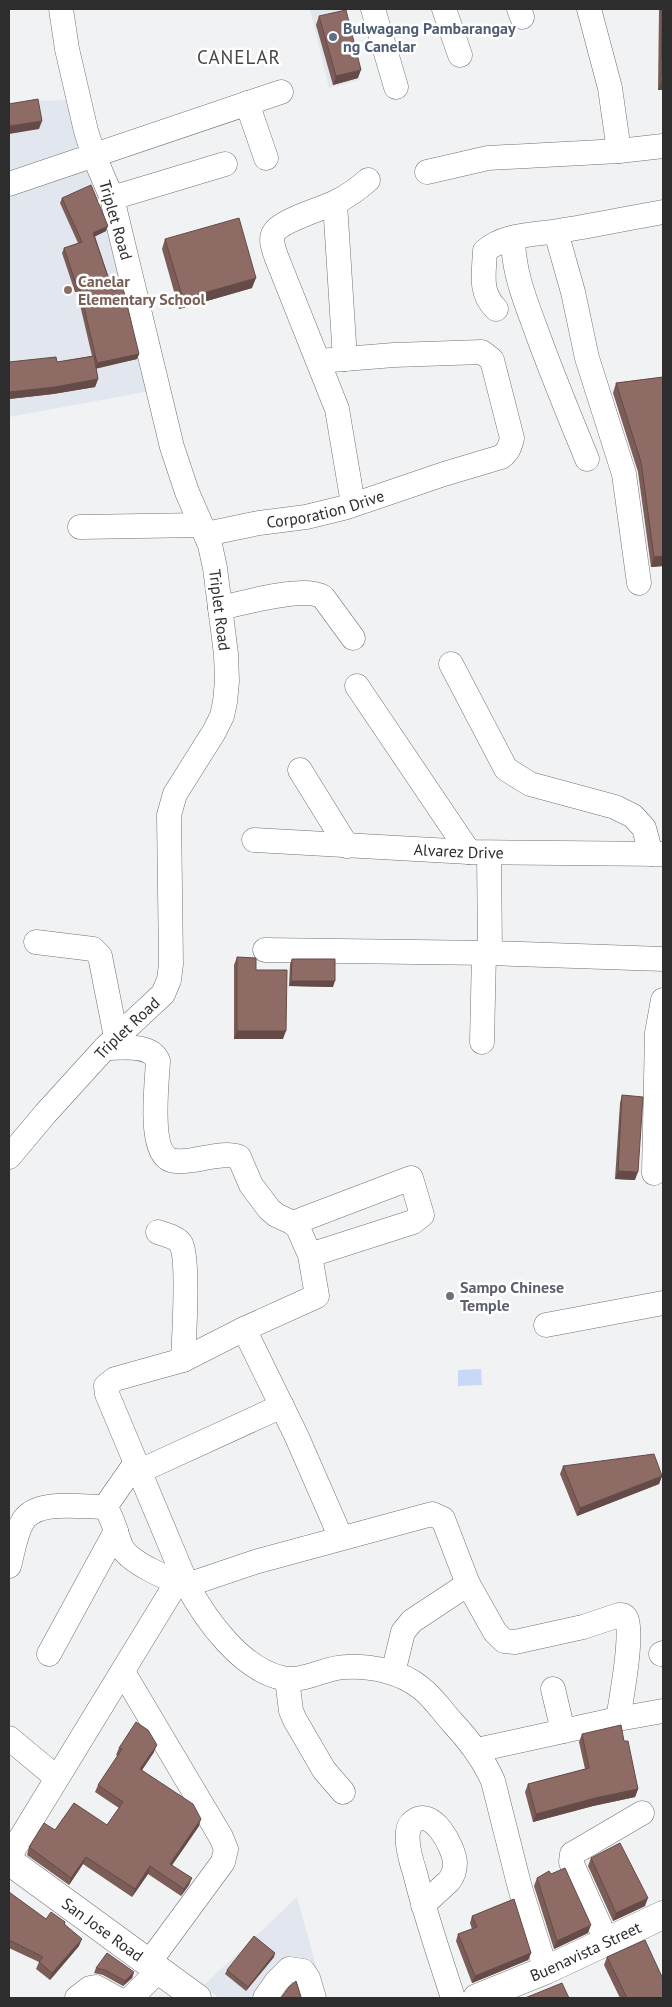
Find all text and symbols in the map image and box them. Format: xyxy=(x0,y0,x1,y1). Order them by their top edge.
place label: Bulwagang Pambarangay ng Canelar xyxy=(343,18,516,56)
marker: Bulwagang Pambarangay ng Canelar xyxy=(327,31,339,43)
district label: CANELAR xyxy=(197,45,281,69)
street label: Triplet Road xyxy=(95,178,137,262)
place label: Canelar Elementary School xyxy=(78,271,205,309)
marker: Canelar Elementary School xyxy=(62,284,74,296)
street label: Corporation Drive xyxy=(265,485,387,532)
street label: Triplet Road xyxy=(205,568,235,652)
street label: Alvarez Drive xyxy=(413,839,504,862)
street label: Triplet Road xyxy=(90,992,164,1063)
place label: Sampo Chinese Temple xyxy=(460,1277,564,1315)
marker: Sampo Chinese Temple xyxy=(444,1290,456,1302)
street label: San Jose Road xyxy=(58,1893,147,1966)
street label: Buenavista Street xyxy=(527,1917,645,1985)

